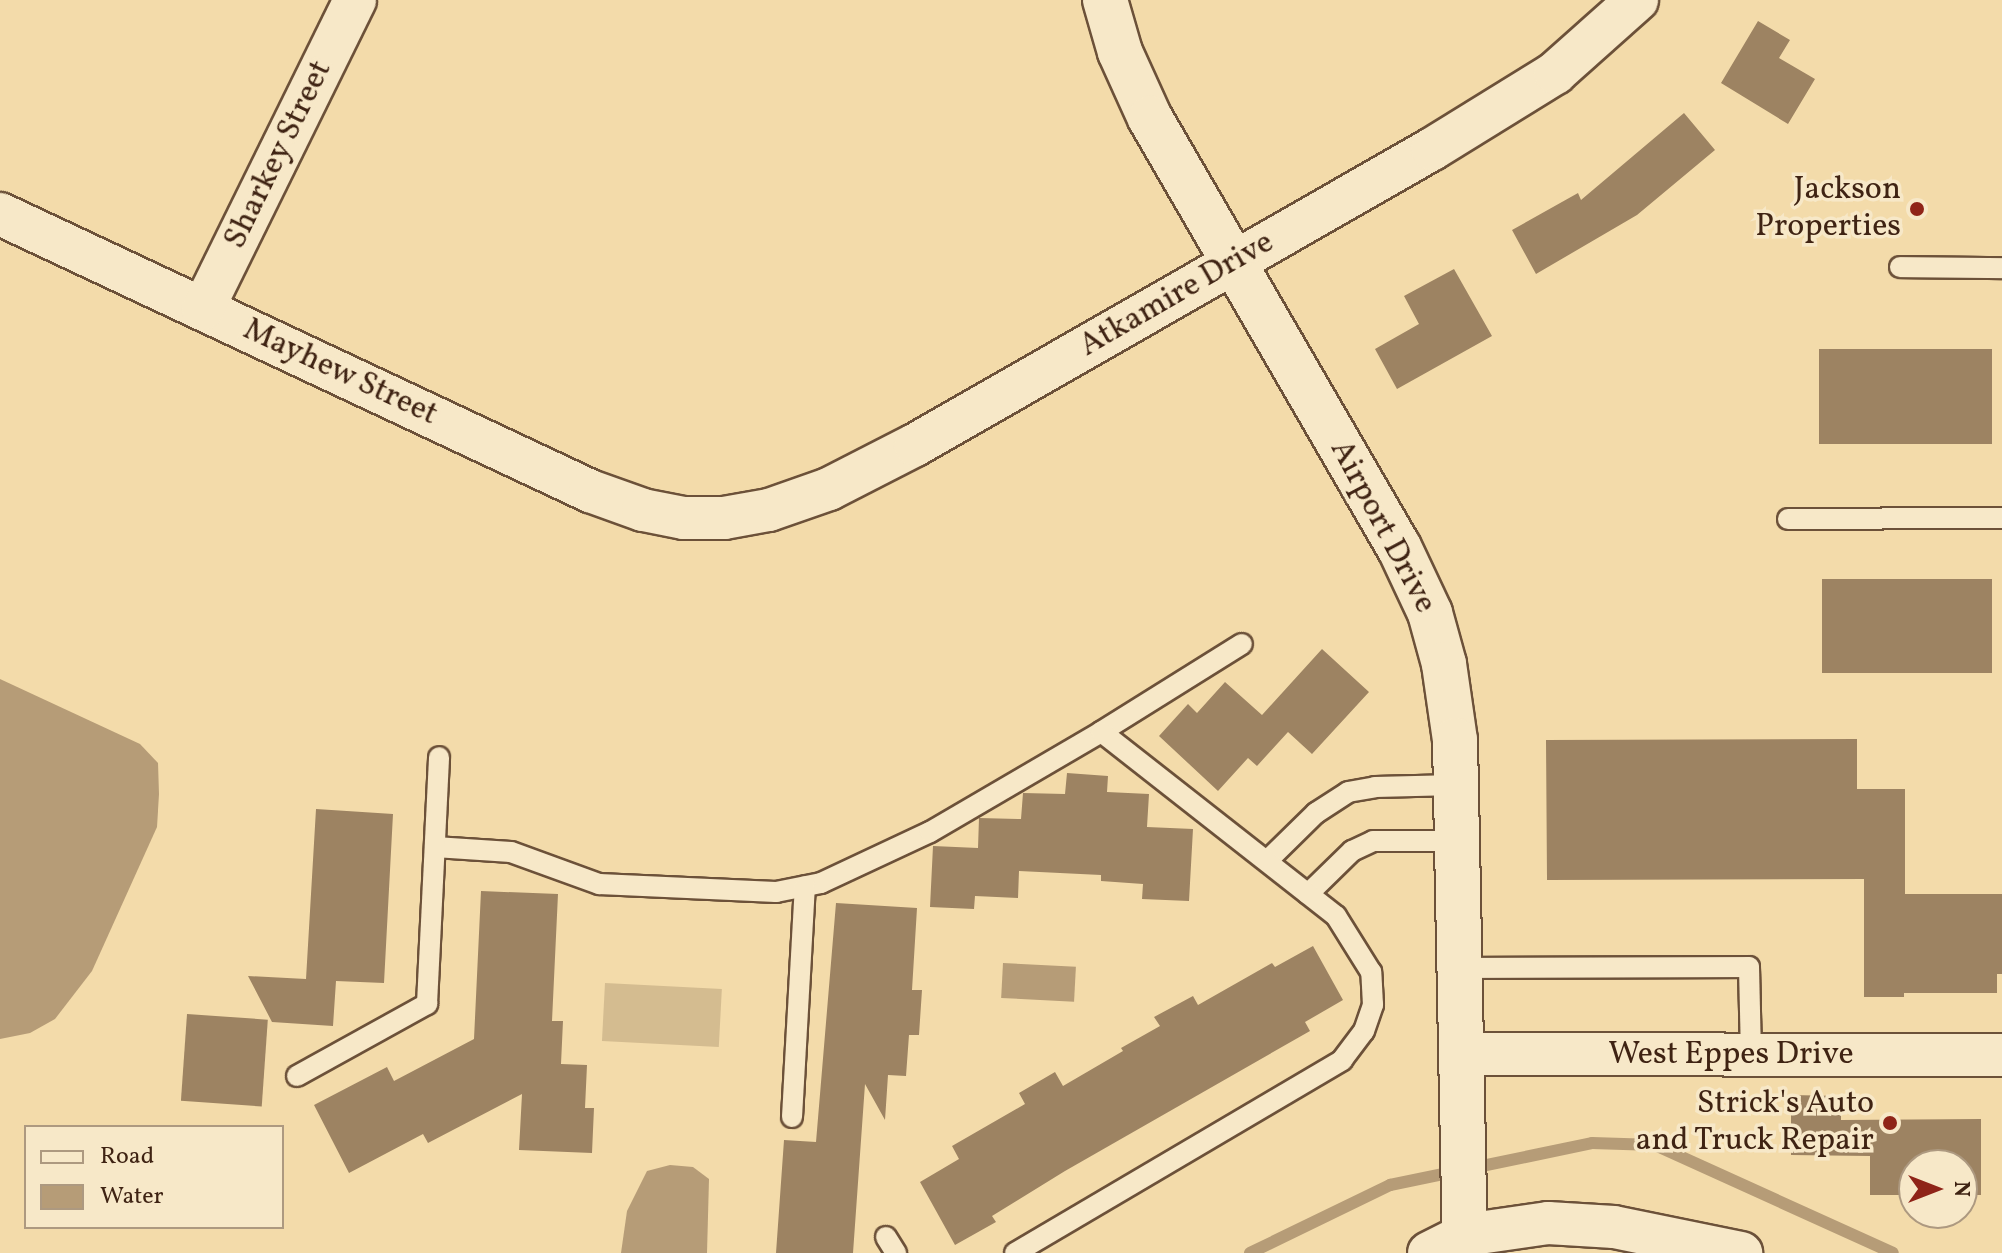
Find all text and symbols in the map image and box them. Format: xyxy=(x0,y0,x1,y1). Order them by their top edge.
street label: Sharkey Street xyxy=(217,54,341,256)
place label: Jackson Properties xyxy=(1755,172,1901,247)
marker: Jackson Properties xyxy=(1908,200,1926,218)
street label: Atkamire Drive xyxy=(1073,224,1281,366)
street label: Mayhew Street xyxy=(236,311,444,435)
street label: Airport Drive xyxy=(1320,434,1444,620)
street label: West Eppes Drive xyxy=(1608,1036,1854,1074)
place label: Strick's Auto and Truck Repair xyxy=(1635,1086,1874,1161)
marker: Strick's Auto and Truck Repair xyxy=(1881,1114,1899,1132)
legend xyxy=(24,1125,284,1229)
text: Road xyxy=(100,1140,154,1174)
north arrow xyxy=(1898,1149,1978,1229)
text: Water xyxy=(100,1180,164,1214)
text: N xyxy=(1945,1181,1976,1197)

